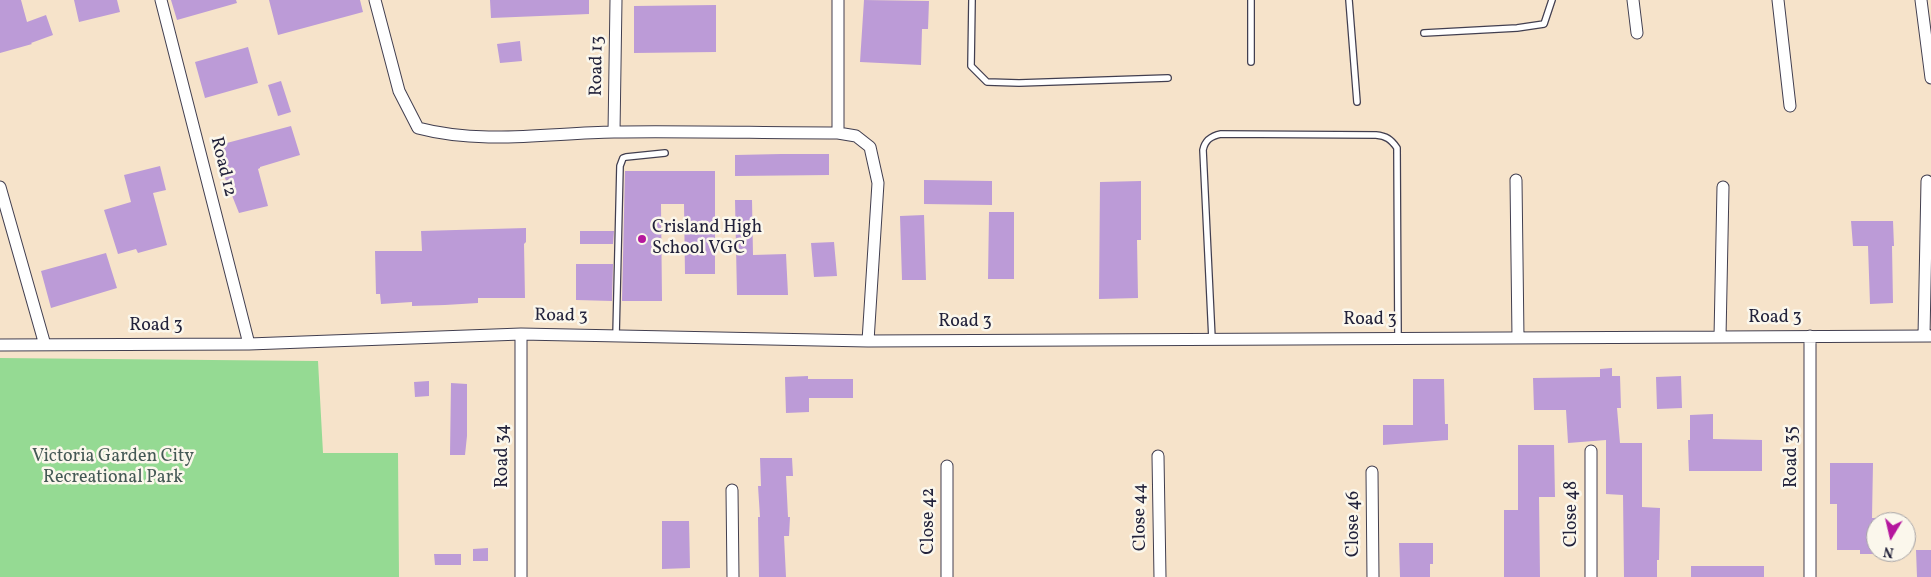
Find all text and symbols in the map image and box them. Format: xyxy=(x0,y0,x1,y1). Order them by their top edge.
street label: Road 13 xyxy=(587,36,609,96)
street label: Road 12 xyxy=(204,135,240,199)
place label: Crisland High School VGC xyxy=(652,218,762,260)
marker: Crisland High School VGC xyxy=(636,233,648,245)
street label: Road 3 xyxy=(534,306,588,328)
street label: Road 3 xyxy=(1748,308,1802,330)
street label: Road 3 xyxy=(1343,310,1397,332)
street label: Road 3 xyxy=(938,312,992,334)
street label: Road 3 xyxy=(129,316,183,338)
street label: Road 34 xyxy=(493,424,515,488)
street label: Road 35 xyxy=(1782,426,1804,488)
park label: Victoria Garden City Recreational Park xyxy=(32,447,194,489)
street label: Close 48 xyxy=(1562,481,1584,547)
street label: Close 44 xyxy=(1130,483,1152,551)
street label: Close 42 xyxy=(919,488,941,554)
street label: Close 46 xyxy=(1344,491,1366,557)
north arrow xyxy=(1866,512,1916,562)
text: N xyxy=(1882,541,1895,562)

